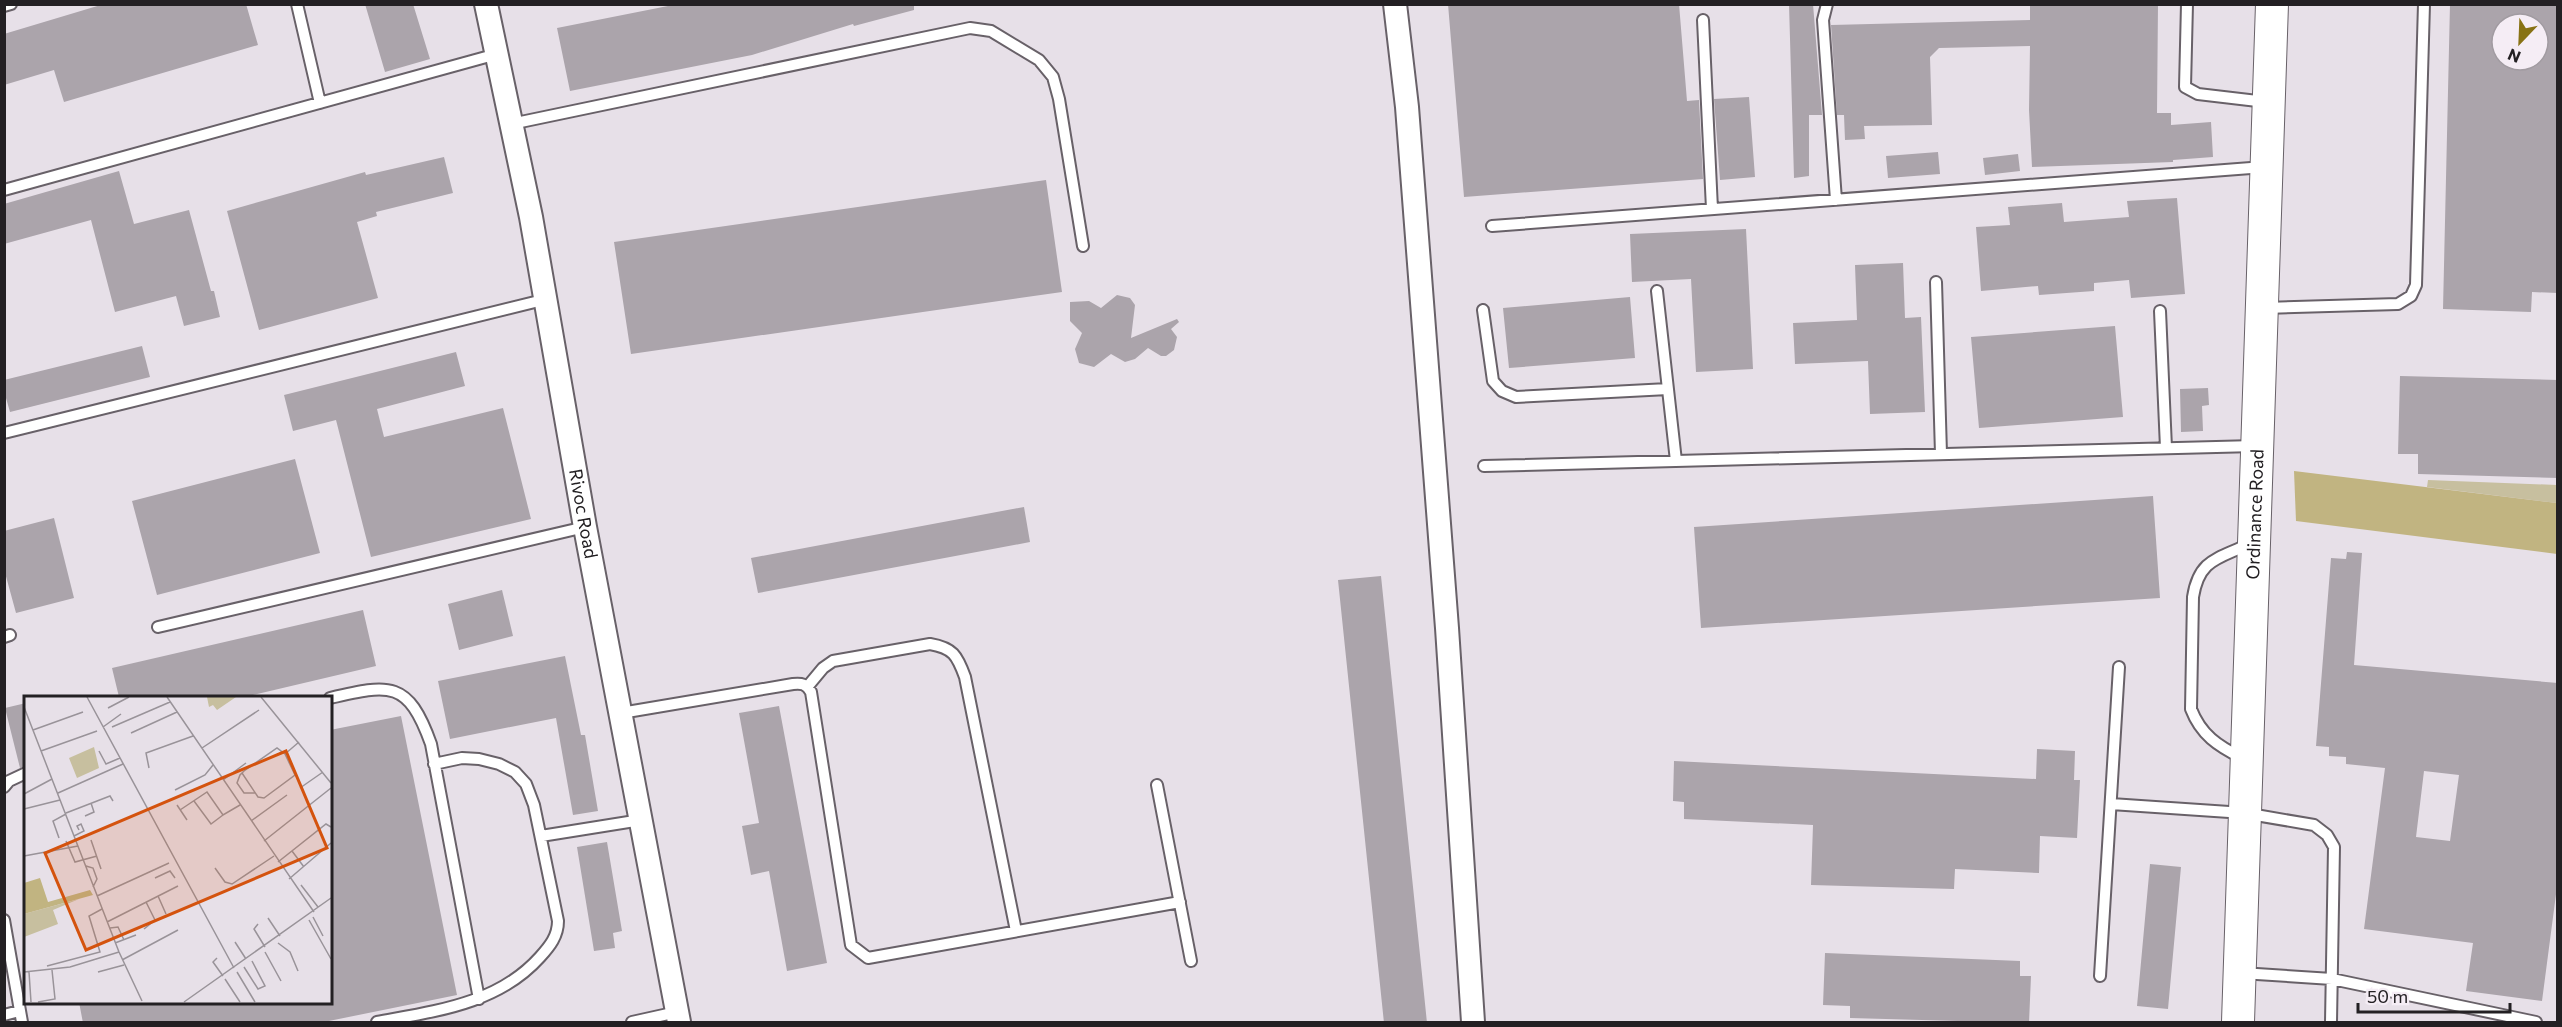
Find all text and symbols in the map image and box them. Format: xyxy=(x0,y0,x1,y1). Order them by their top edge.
north arrow xyxy=(2490,12,2550,72)
text: N xyxy=(2505,45,2523,67)
street label: Ordinance Road xyxy=(2241,449,2268,580)
street label: Rivoc Road xyxy=(565,467,603,560)
inset map xyxy=(24,696,332,1003)
scale bar xyxy=(2358,976,2510,1014)
text: 50 m xyxy=(2367,985,2408,1007)

